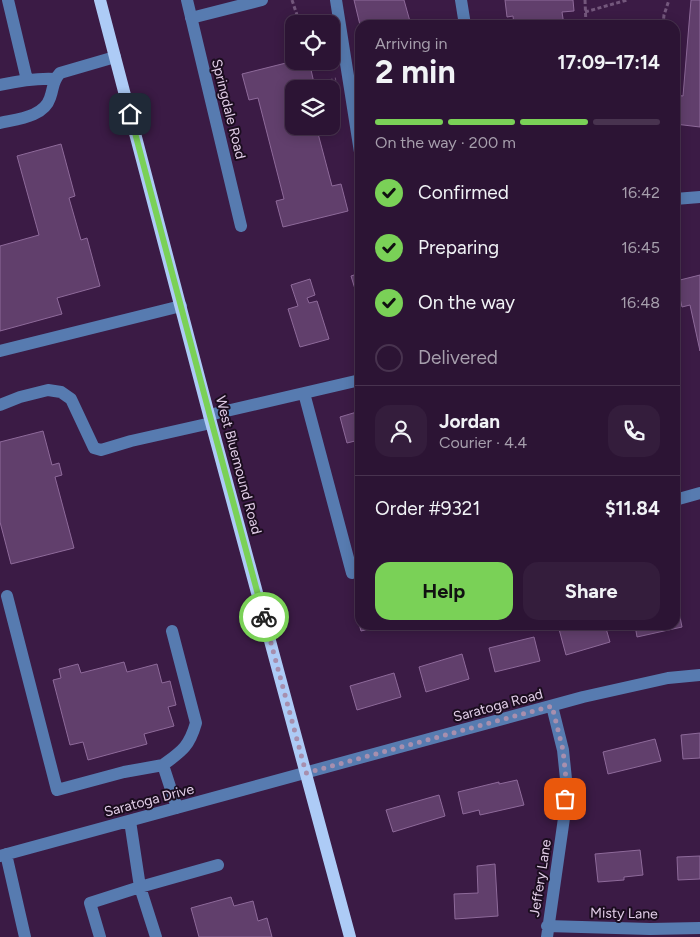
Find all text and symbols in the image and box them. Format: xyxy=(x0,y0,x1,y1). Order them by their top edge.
map controls xyxy=(285,15,340,135)
button: locate xyxy=(285,15,340,70)
text: Arriving in xyxy=(375,34,447,53)
text: 17:09–17:14 xyxy=(558,51,660,74)
text: 2 min xyxy=(375,53,456,91)
street label: Springdale Road xyxy=(208,57,249,161)
button: layers xyxy=(285,80,340,135)
pin xyxy=(109,93,151,135)
icon: home xyxy=(116,100,144,128)
text: On the way · 200 m xyxy=(375,133,516,152)
icon: check xyxy=(375,179,403,207)
text: Confirmed xyxy=(418,181,509,204)
text: 16:42 xyxy=(621,183,660,202)
icon: check xyxy=(375,234,403,262)
text: Preparing xyxy=(418,236,499,259)
text: 16:45 xyxy=(621,238,660,257)
icon: check xyxy=(375,289,403,317)
text: On the way xyxy=(418,291,515,314)
text: 16:48 xyxy=(621,293,660,312)
text: Delivered xyxy=(418,346,498,369)
street label: West Bluemound Road xyxy=(212,394,265,536)
button: person xyxy=(375,405,427,457)
button: phone xyxy=(608,405,660,457)
text: Jordan xyxy=(439,410,500,433)
text: Courier · 4.4 xyxy=(439,433,527,452)
text: Order #9321 xyxy=(375,497,480,520)
text: $11.84 xyxy=(605,497,660,520)
button: Help xyxy=(375,562,513,620)
button: Share xyxy=(523,562,660,620)
courier xyxy=(239,592,289,642)
icon: bike xyxy=(250,603,278,631)
street label: Saratoga Road xyxy=(451,685,545,726)
pin xyxy=(544,778,586,820)
street label: Saratoga Drive xyxy=(102,780,196,821)
icon: bag xyxy=(551,785,579,813)
street label: Jeffery Lane xyxy=(526,838,555,918)
street label: Misty Lane xyxy=(590,904,658,923)

